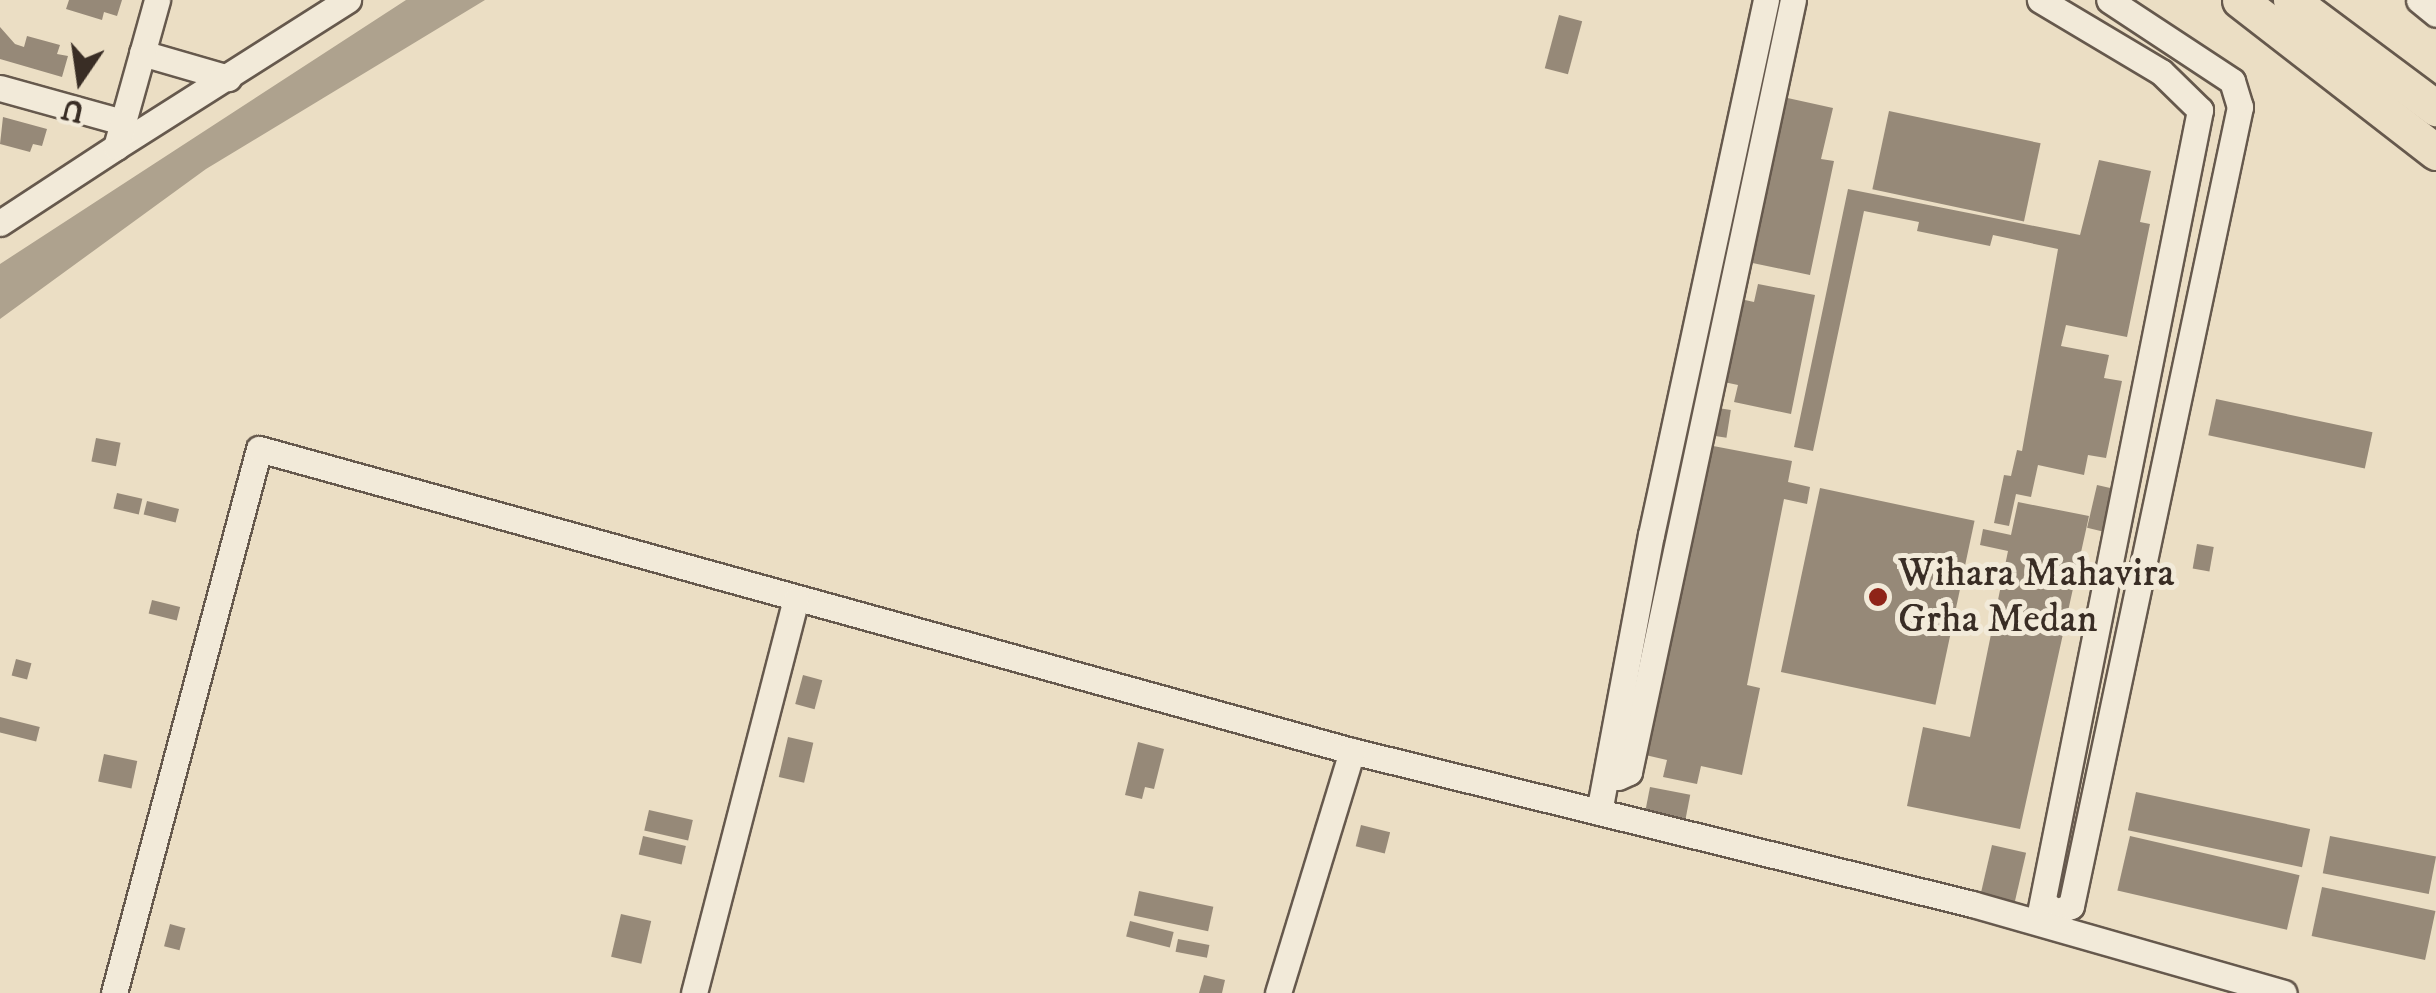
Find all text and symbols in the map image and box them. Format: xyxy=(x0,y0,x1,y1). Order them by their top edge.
north arrow xyxy=(30,30,130,130)
text: U xyxy=(59,90,88,129)
place label: Wihara Mahavira Grha Medan xyxy=(1898,550,2175,644)
marker: Wihara Mahavira Grha Medan xyxy=(1867,586,1889,608)

